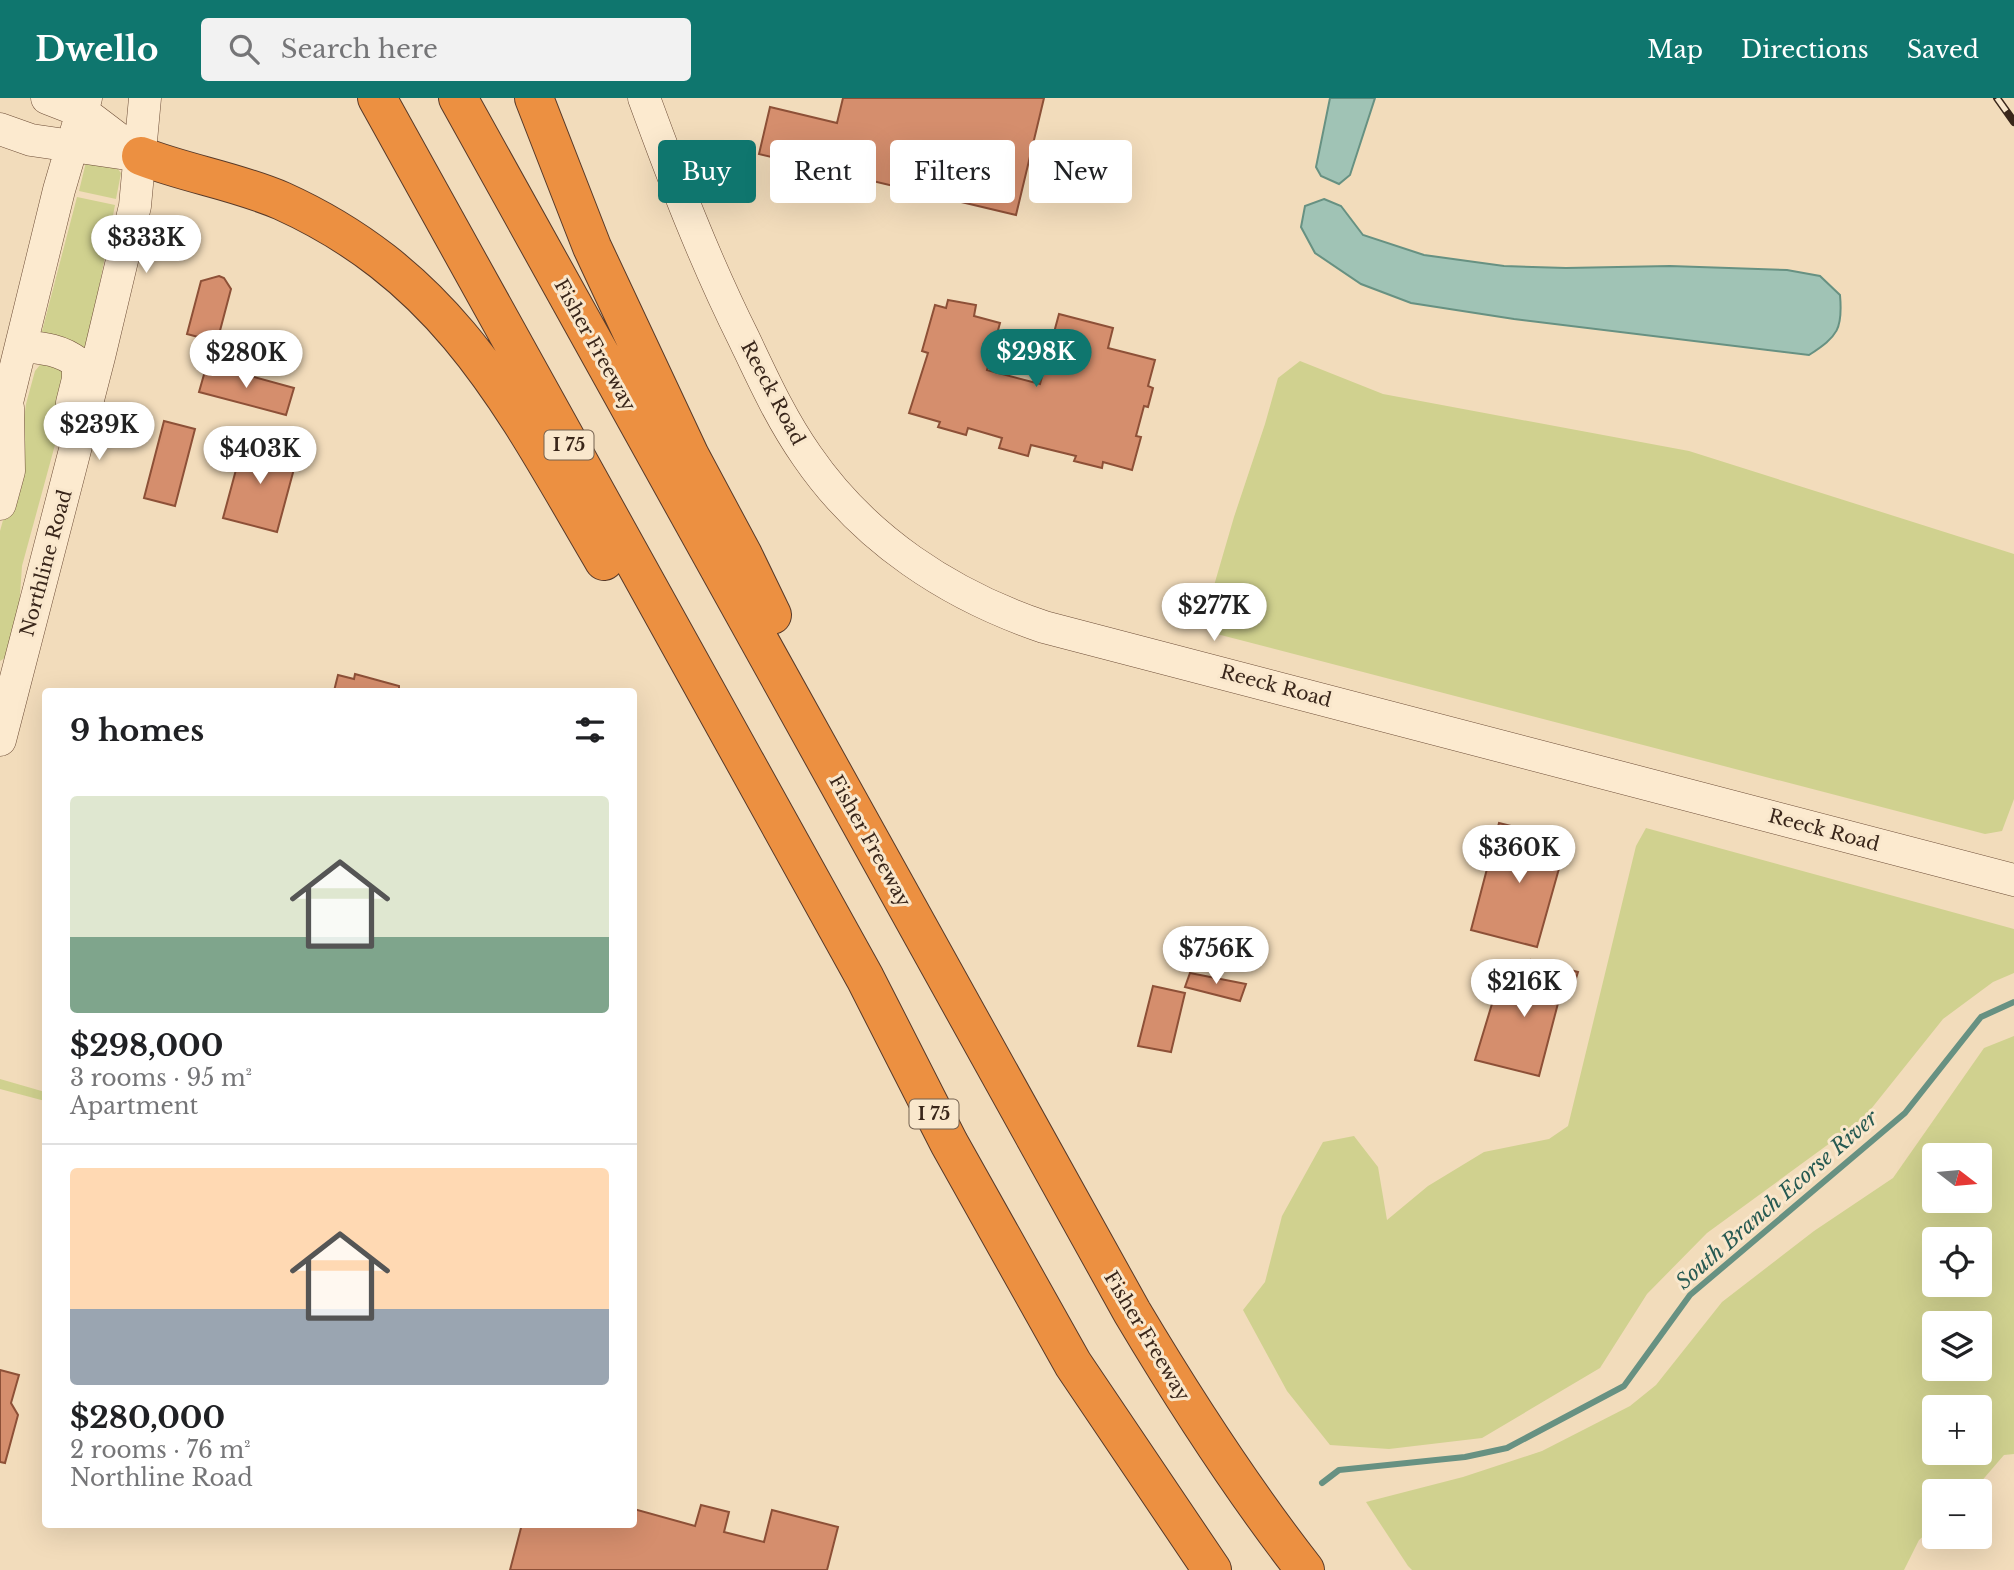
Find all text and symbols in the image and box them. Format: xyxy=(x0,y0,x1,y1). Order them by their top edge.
search box xyxy=(201,18,691,81)
text: Dwello xyxy=(35,29,159,70)
icon: search xyxy=(225,30,263,68)
text: Search here xyxy=(281,33,438,65)
text: Map xyxy=(1647,35,1703,64)
text: Directions xyxy=(1741,35,1869,64)
text: Saved xyxy=(1907,35,1979,64)
chip: Buy xyxy=(658,140,756,203)
chip: Rent xyxy=(770,140,876,203)
chip: Filters xyxy=(890,140,1015,203)
chip: New xyxy=(1029,140,1132,203)
pin: $333K xyxy=(97,216,195,275)
text: $333K xyxy=(107,224,185,252)
street label: Fisher Freeway xyxy=(549,275,641,415)
pin: $280K xyxy=(197,330,295,390)
pin: $298K xyxy=(987,330,1085,389)
street label: Reeck Road xyxy=(736,337,810,449)
text: $298K xyxy=(997,338,1075,366)
text: $280K xyxy=(206,339,286,367)
pin: $239K xyxy=(50,402,148,462)
text: $239K xyxy=(60,411,138,439)
pin: $403K xyxy=(211,426,309,486)
road number: I 75 xyxy=(544,430,594,460)
text: $403K xyxy=(219,435,301,463)
street label: Northline Road xyxy=(15,487,77,639)
pin: $277K xyxy=(1165,584,1263,643)
text: $277K xyxy=(1178,592,1250,620)
street label: Reeck Road xyxy=(1218,660,1334,712)
icon: filters xyxy=(571,711,609,749)
text: 9 homes xyxy=(70,712,204,749)
street label: Fisher Freeway xyxy=(824,771,916,911)
street label: Reeck Road xyxy=(1766,804,1882,856)
pin: $360K xyxy=(1470,826,1568,885)
text: $360K xyxy=(1478,834,1560,862)
icon: home xyxy=(277,841,403,967)
pin: $756K xyxy=(1167,926,1265,986)
text: $756K xyxy=(1179,935,1253,963)
pin: $216K xyxy=(1475,960,1573,1019)
text: $216K xyxy=(1487,968,1561,996)
text: $298,000 xyxy=(70,1027,223,1064)
text: 3 rooms · 95 m² xyxy=(70,1064,252,1092)
text: Apartment xyxy=(70,1092,198,1120)
road number: I 75 xyxy=(909,1099,958,1128)
water label: South Branch Ecorse River xyxy=(1671,1104,1884,1295)
north arrow xyxy=(1922,1143,1992,1213)
map controls xyxy=(1922,1143,1992,1549)
icon: home xyxy=(277,1213,403,1339)
button: locate xyxy=(1922,1227,1992,1297)
street label: Fisher Freeway xyxy=(1099,1267,1195,1405)
button: layers xyxy=(1922,1311,1992,1381)
button: + xyxy=(1922,1395,1992,1465)
text: $280,000 xyxy=(70,1399,225,1436)
text: 2 rooms · 76 m² xyxy=(70,1436,251,1464)
text: Northline Road xyxy=(70,1464,253,1492)
button: − xyxy=(1922,1479,1992,1549)

